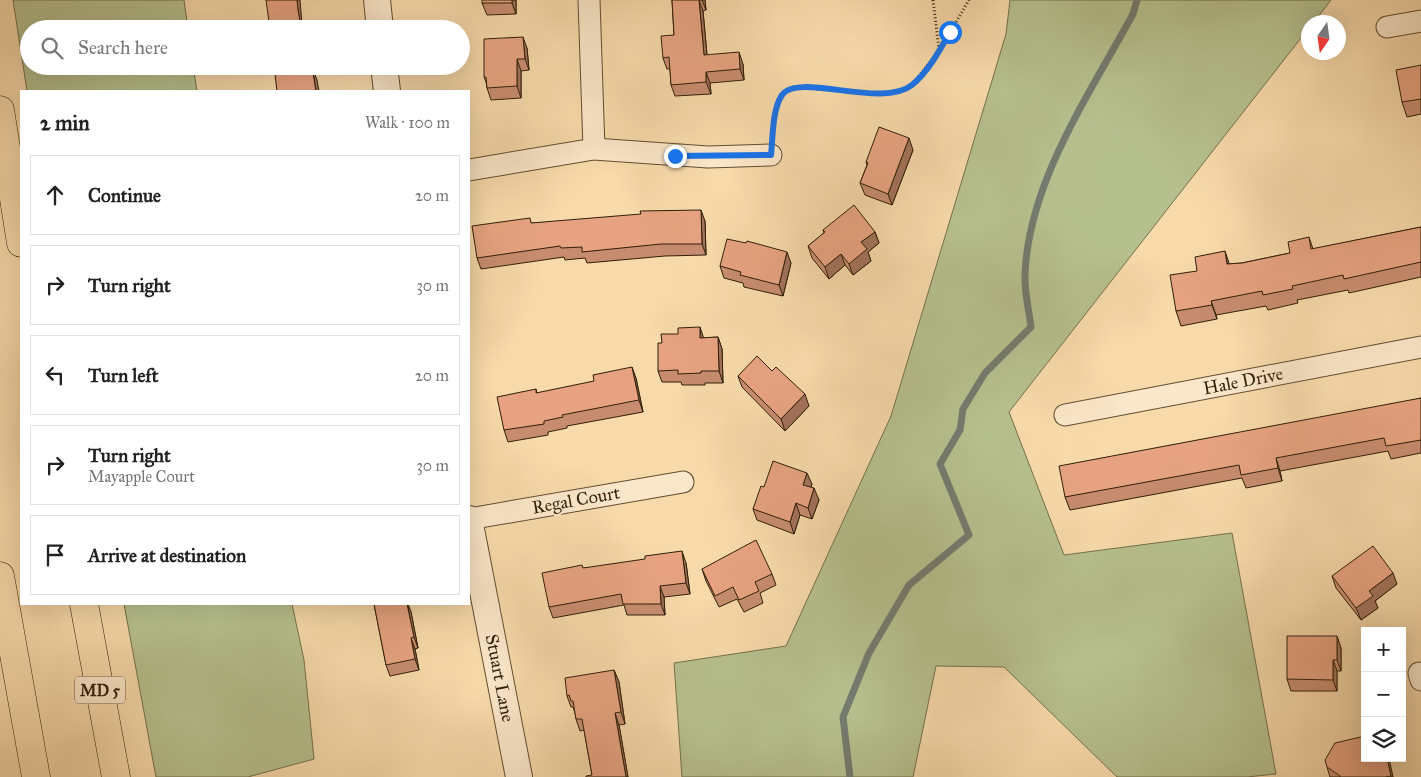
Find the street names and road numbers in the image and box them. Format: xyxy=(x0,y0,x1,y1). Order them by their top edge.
street label: Hale Drive xyxy=(1201,362,1285,400)
street label: Regal Court xyxy=(530,481,623,520)
street label: Stuart Lane xyxy=(481,632,519,724)
road number: MD 5 xyxy=(75,676,125,704)

